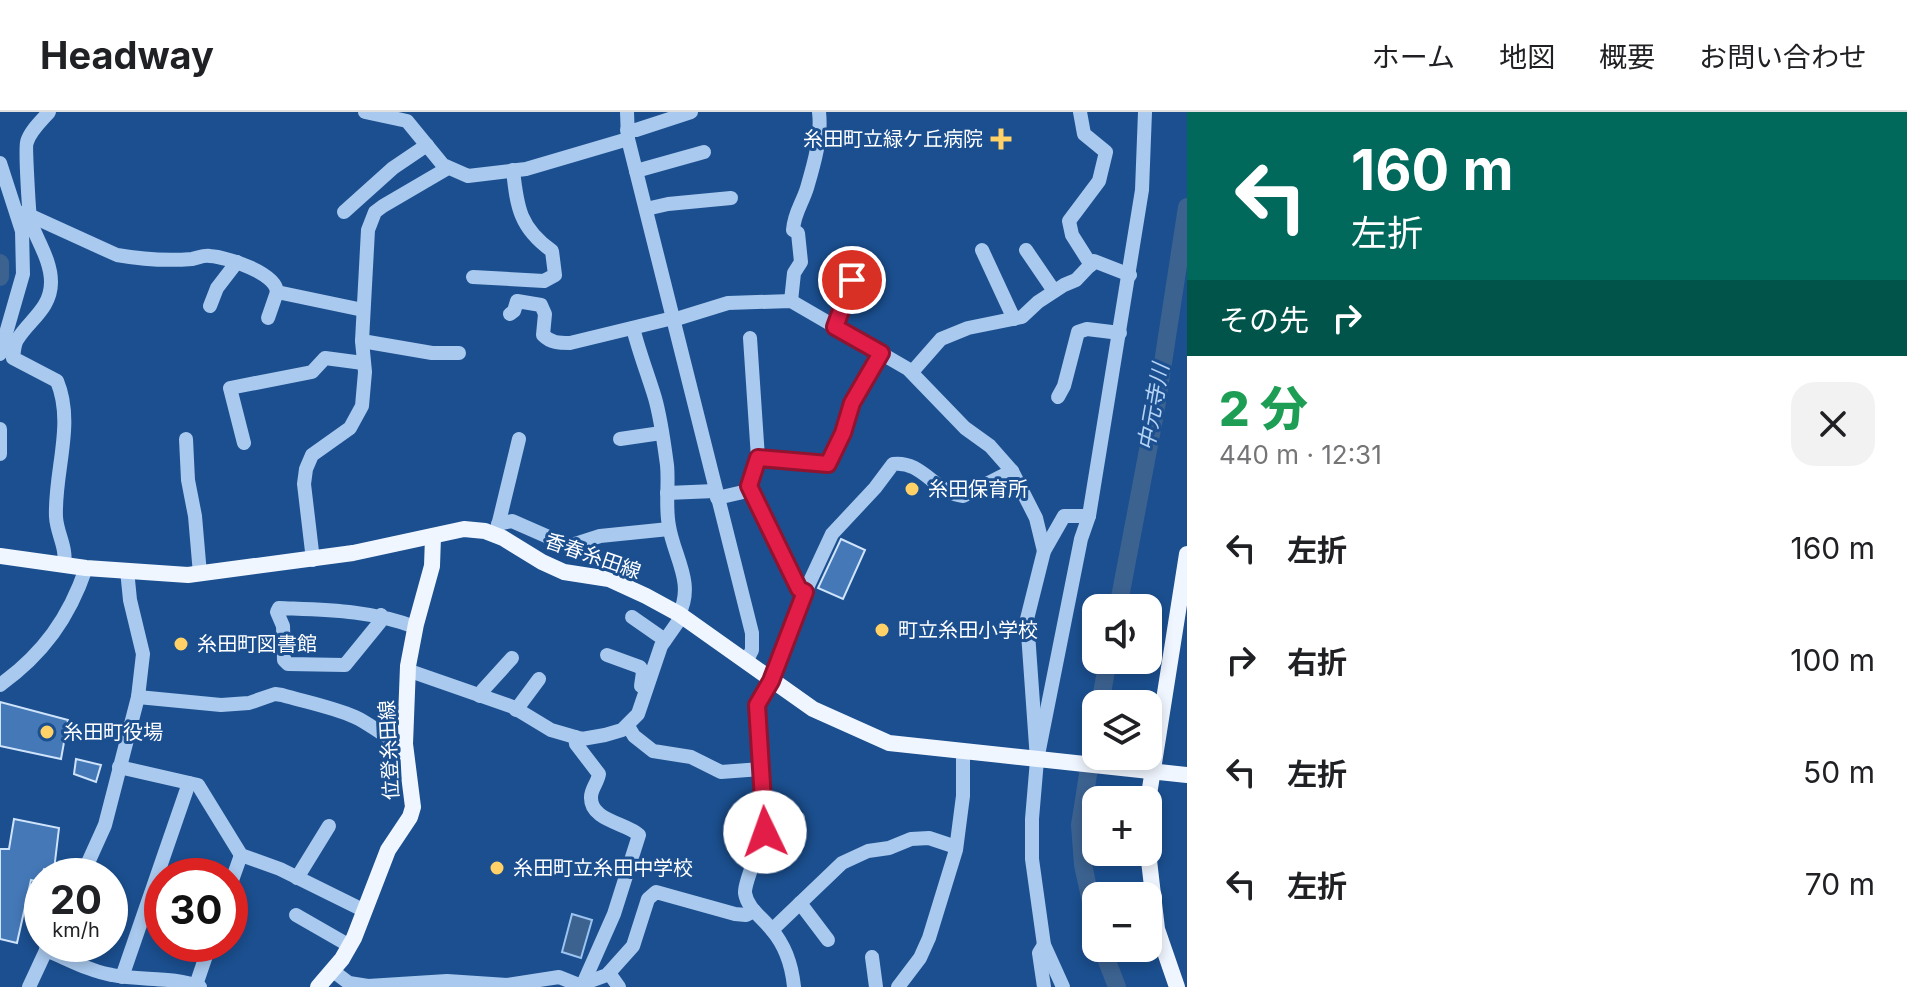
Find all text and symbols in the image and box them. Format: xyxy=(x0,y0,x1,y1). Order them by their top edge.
text: Headway xyxy=(40,32,214,78)
text: ホーム xyxy=(1372,40,1455,74)
text: 地図 xyxy=(1499,40,1555,74)
text: 概要 xyxy=(1599,40,1655,74)
text: お問い合わせ xyxy=(1699,40,1867,74)
place label: 糸田町立緑ケ丘病院 xyxy=(803,127,983,151)
marker: 糸田町立緑ケ丘病院 xyxy=(990,128,1012,150)
text: 160 m xyxy=(1351,136,1514,204)
icon: left xyxy=(1219,144,1323,248)
text: 左折 xyxy=(1351,211,1423,255)
pin xyxy=(818,246,886,314)
icon: arrive xyxy=(830,258,874,302)
icon: right xyxy=(1325,296,1369,340)
text: その先 xyxy=(1219,302,1309,338)
water label: 中元寺川 xyxy=(1133,359,1174,453)
text: 2 分 xyxy=(1219,379,1308,438)
button: close xyxy=(1791,382,1875,466)
text: 440 m · 12:31 xyxy=(1219,439,1382,470)
place label: 糸田保育所 xyxy=(928,477,1028,501)
marker: 糸田保育所 xyxy=(903,480,921,498)
icon: left xyxy=(1219,526,1263,570)
street label: 香春糸田線 xyxy=(542,528,644,584)
text: 160 m xyxy=(1791,530,1875,566)
text: 左折 xyxy=(1287,532,1347,568)
map controls xyxy=(1082,594,1162,962)
button: sound xyxy=(1082,594,1162,674)
place label: 町立糸田小学校 xyxy=(898,618,1038,642)
marker: 町立糸田小学校 xyxy=(873,621,891,639)
place label: 糸田町図書館 xyxy=(197,632,317,656)
marker: 糸田町図書館 xyxy=(172,635,190,653)
icon: right xyxy=(1219,638,1263,682)
text: 100 m xyxy=(1790,642,1875,678)
text: 右折 xyxy=(1287,644,1347,680)
button: layers xyxy=(1082,690,1162,770)
street label: 位登糸田線 xyxy=(374,699,404,801)
place label: 糸田町役場 xyxy=(63,720,163,744)
marker: 糸田町役場 xyxy=(38,723,56,741)
icon: left xyxy=(1219,750,1263,794)
text: 50 m xyxy=(1803,754,1875,790)
text: 左折 xyxy=(1287,756,1347,792)
button: + xyxy=(1082,786,1162,866)
position arrow xyxy=(723,790,807,874)
place label: 糸田町立糸田中学校 xyxy=(513,856,693,880)
speed limit sign: 30 xyxy=(144,858,248,962)
marker: 糸田町立糸田中学校 xyxy=(488,859,506,877)
icon: left xyxy=(1219,862,1263,906)
text: 70 m xyxy=(1805,866,1875,902)
text: 左折 xyxy=(1287,868,1347,904)
text: 20 xyxy=(50,875,102,924)
button: − xyxy=(1082,882,1162,962)
text: km/h xyxy=(52,918,100,942)

